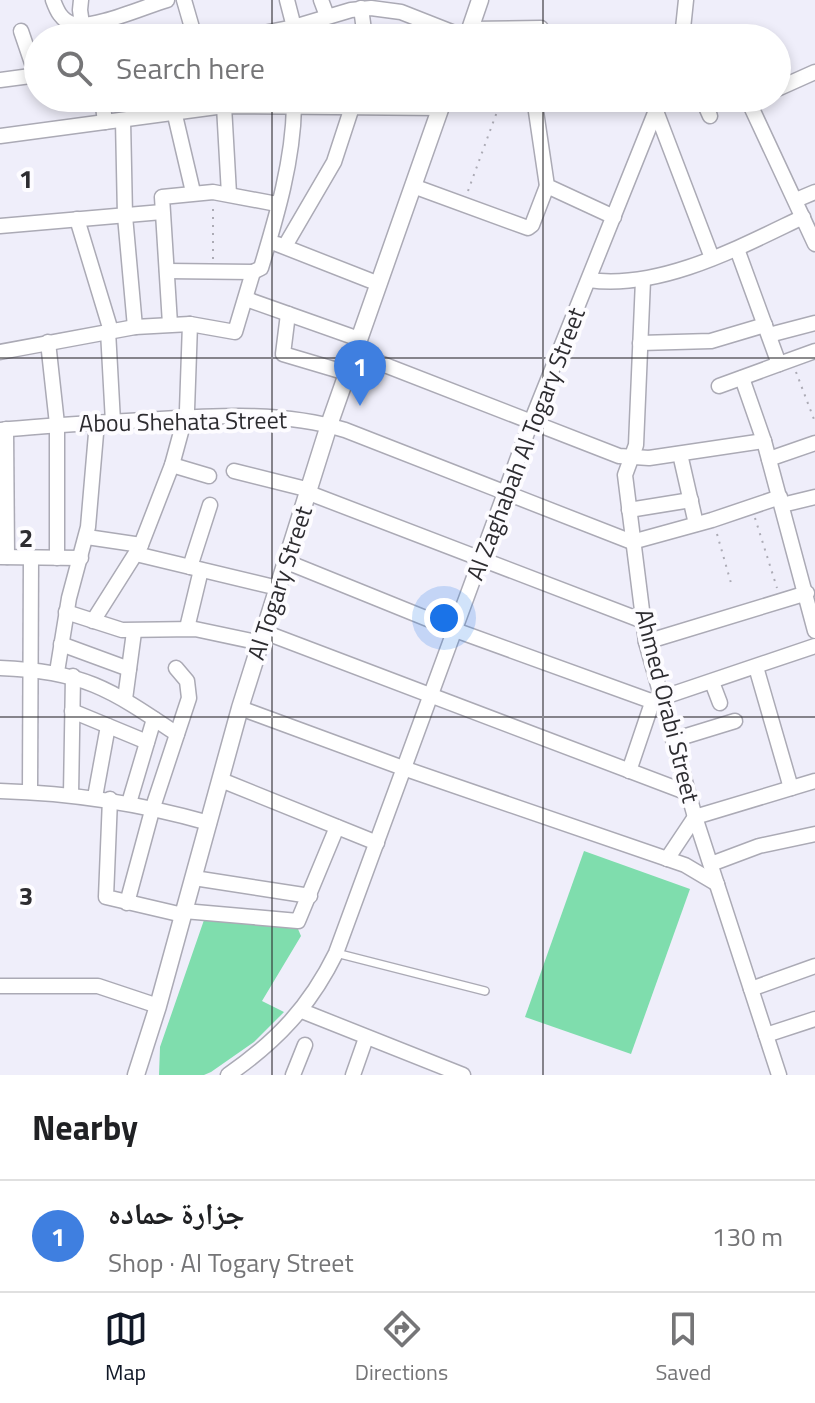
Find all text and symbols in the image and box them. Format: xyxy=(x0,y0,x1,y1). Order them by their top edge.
search box xyxy=(24,24,791,112)
text: Search here xyxy=(116,45,265,91)
icon: search xyxy=(52,46,96,90)
text: 1 xyxy=(19,159,33,198)
street label: Al Zaghabah Al Togary Street xyxy=(456,301,594,585)
pin: 1 xyxy=(334,340,386,406)
street label: Abou Shehata Street xyxy=(79,401,288,441)
street label: Al Togary Street xyxy=(237,501,321,664)
text: 2 xyxy=(19,518,33,557)
your location xyxy=(424,598,464,638)
street label: Ahmed Orabi Street xyxy=(626,605,710,807)
text: 3 xyxy=(19,876,33,915)
text: Nearby xyxy=(32,1101,138,1153)
text: جزارة حماده xyxy=(108,1190,245,1236)
text: 1 xyxy=(51,1217,65,1256)
text: 130 m xyxy=(712,1217,783,1256)
text: Shop · Al Togary Street xyxy=(108,1243,354,1282)
tab: Map xyxy=(104,1307,148,1389)
tab: Directions xyxy=(355,1307,448,1389)
tab: Saved xyxy=(655,1307,711,1389)

